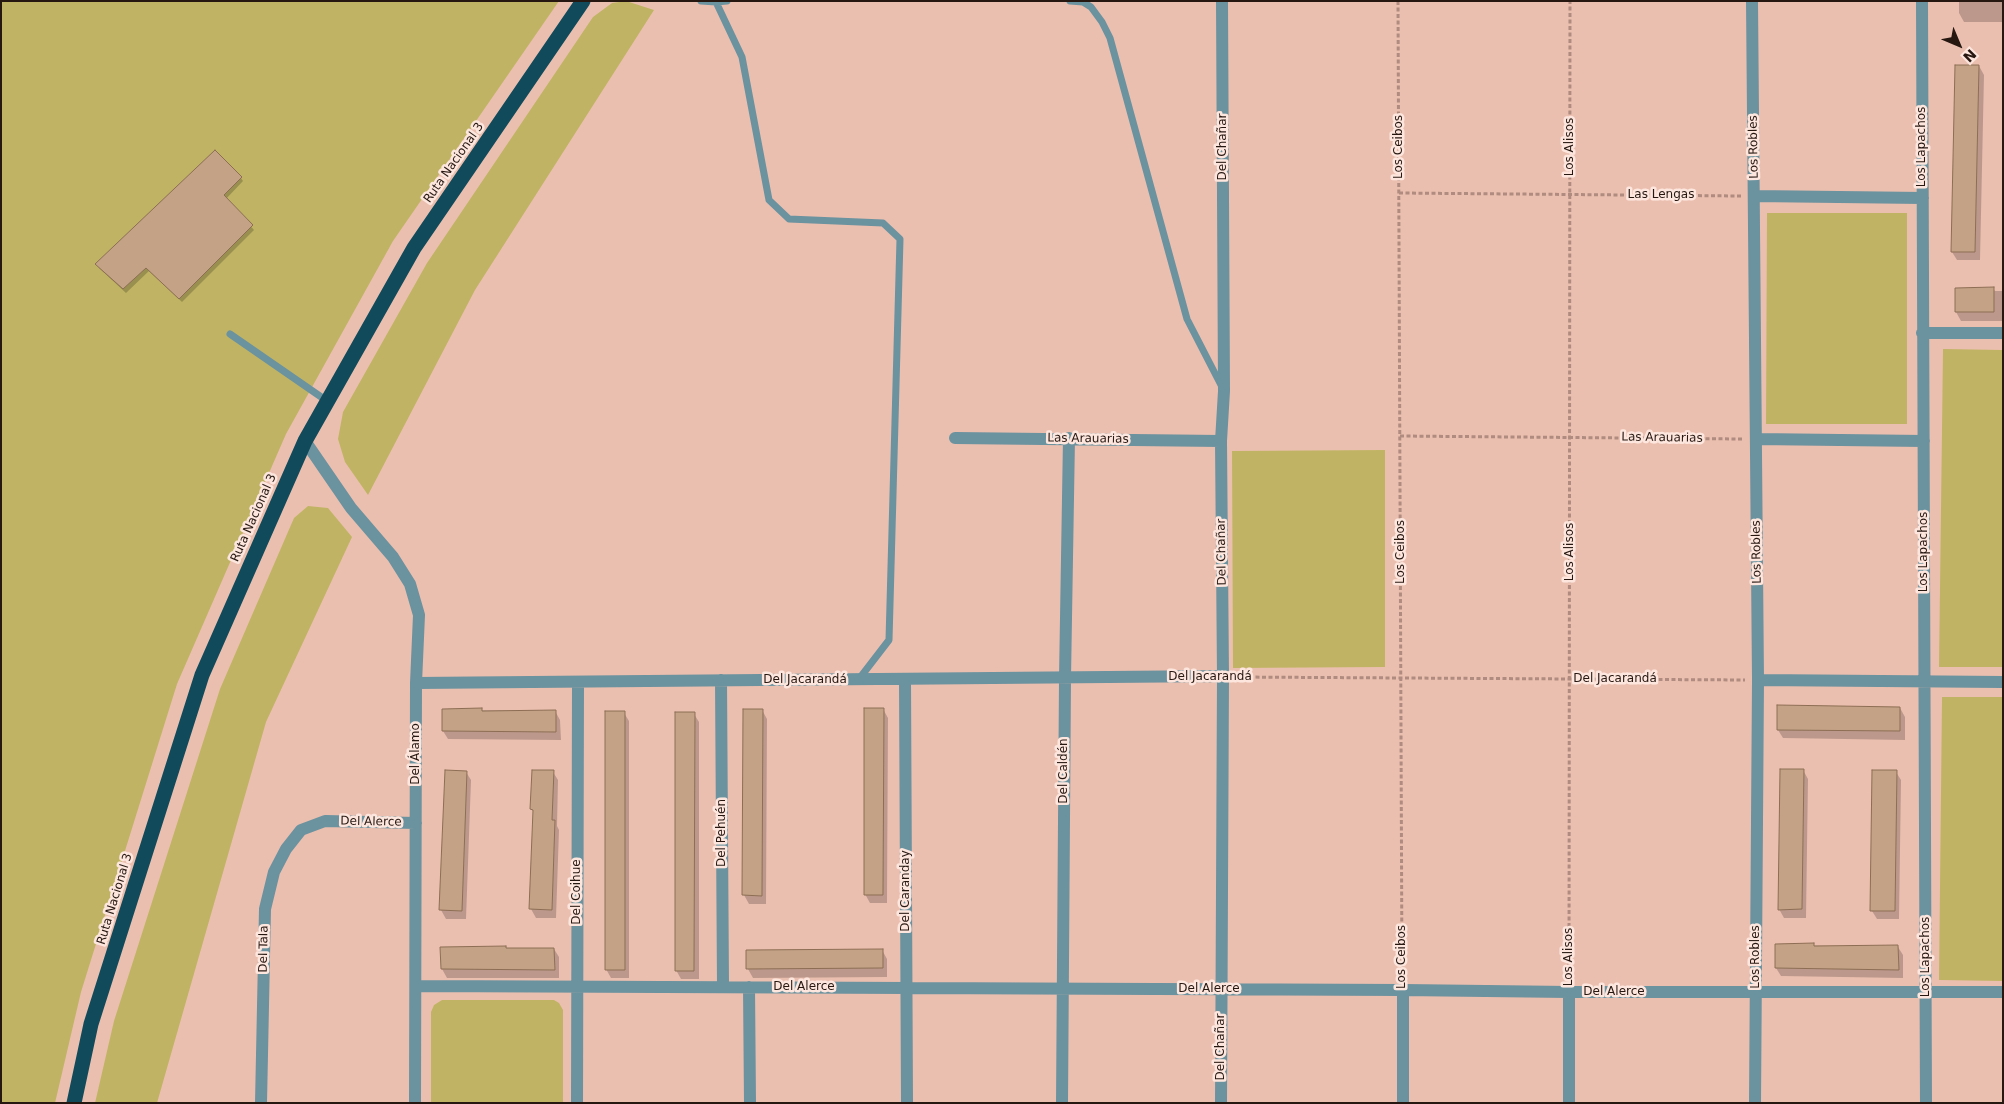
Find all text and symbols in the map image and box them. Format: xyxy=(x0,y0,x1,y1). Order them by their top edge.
north arrow xyxy=(1934,20,1984,70)
text: N xyxy=(1960,46,1979,65)
street label: Los Lapachos xyxy=(1915,107,1929,187)
street label: Del Chañar xyxy=(1216,113,1230,181)
street label: Los Ceibos xyxy=(1392,115,1406,179)
street label: Los Robles xyxy=(1746,115,1762,179)
street label: Los Alisos xyxy=(1563,118,1577,176)
street label: Ruta Nacional 3 xyxy=(421,120,487,206)
street label: Las Lengas xyxy=(1628,188,1694,202)
street label: Las Arauarias xyxy=(1621,430,1703,446)
street label: Las Arauarias xyxy=(1047,431,1129,447)
street label: Ruta Nacional 3 xyxy=(228,472,280,564)
street label: Los Lapachos xyxy=(1917,512,1931,592)
street label: Del Chañar xyxy=(1214,518,1230,586)
street label: Los Ceibos xyxy=(1394,520,1408,584)
street label: Los Robles xyxy=(1749,520,1765,584)
street label: Los Alisos xyxy=(1563,523,1577,581)
street label: Del Jacarandá xyxy=(1168,670,1252,684)
street label: Del Jacarandá xyxy=(1573,672,1657,686)
street label: Del Jacarandá xyxy=(763,673,847,687)
street label: Del Álamo xyxy=(409,723,423,785)
street label: Del Caldén xyxy=(1057,738,1071,804)
street label: Del Pehuén xyxy=(715,799,729,867)
street label: Del Alerce xyxy=(340,814,402,830)
street label: Del Caranday xyxy=(899,850,913,932)
street label: Ruta Nacional 3 xyxy=(94,852,136,946)
street label: Del Coihue xyxy=(570,859,584,925)
street label: Los Lapachos xyxy=(1919,917,1933,997)
street label: Del Tala xyxy=(256,925,272,973)
street label: Los Ceibos xyxy=(1395,925,1409,989)
street label: Los Robles xyxy=(1749,925,1763,989)
street label: Los Alisos xyxy=(1562,928,1576,986)
street label: Del Alerce xyxy=(773,980,835,994)
street label: Del Alerce xyxy=(1178,982,1240,996)
street label: Del Alerce xyxy=(1583,985,1645,999)
street label: Del Chañar xyxy=(1214,1013,1228,1081)

